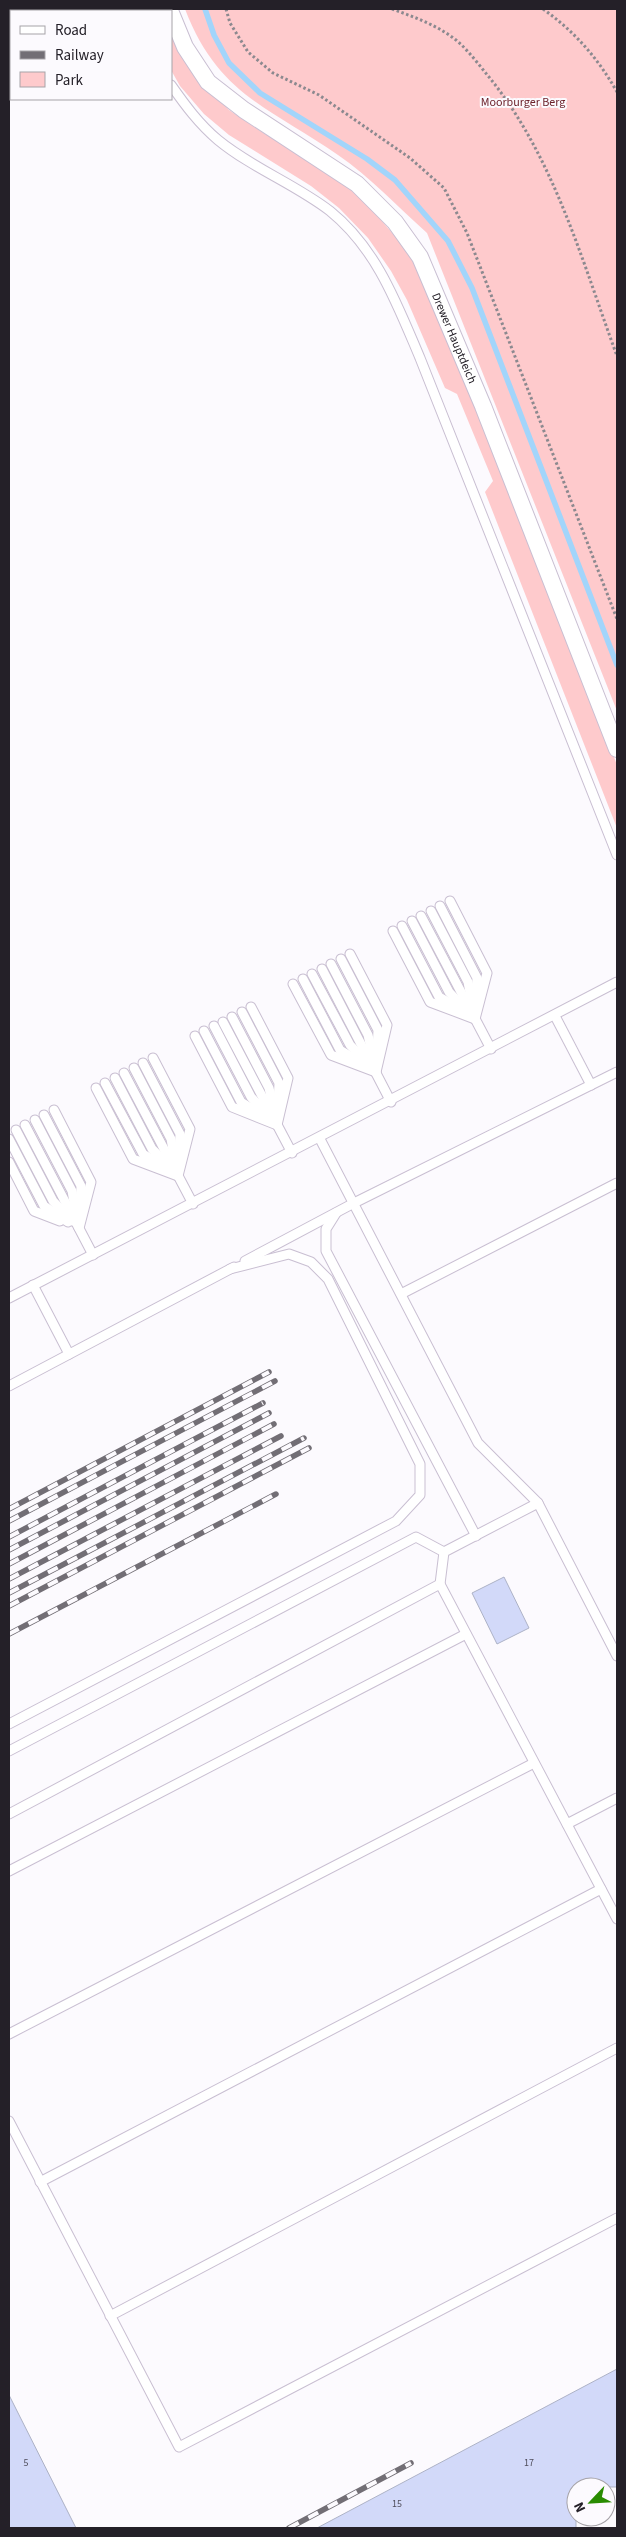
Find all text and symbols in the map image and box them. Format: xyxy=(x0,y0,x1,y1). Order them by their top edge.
legend xyxy=(10,10,172,100)
text: Road xyxy=(55,20,87,41)
text: Railway xyxy=(55,45,104,66)
text: Park xyxy=(55,70,84,91)
park label: Moorburger Berg xyxy=(481,94,565,111)
street label: Drewer Hauptdeich xyxy=(427,290,480,386)
house number: 5 xyxy=(24,2456,29,2470)
house number: 17 xyxy=(524,2456,534,2470)
north arrow xyxy=(566,2477,616,2527)
house number: 15 xyxy=(392,2497,402,2511)
text: N xyxy=(569,2499,591,2516)

